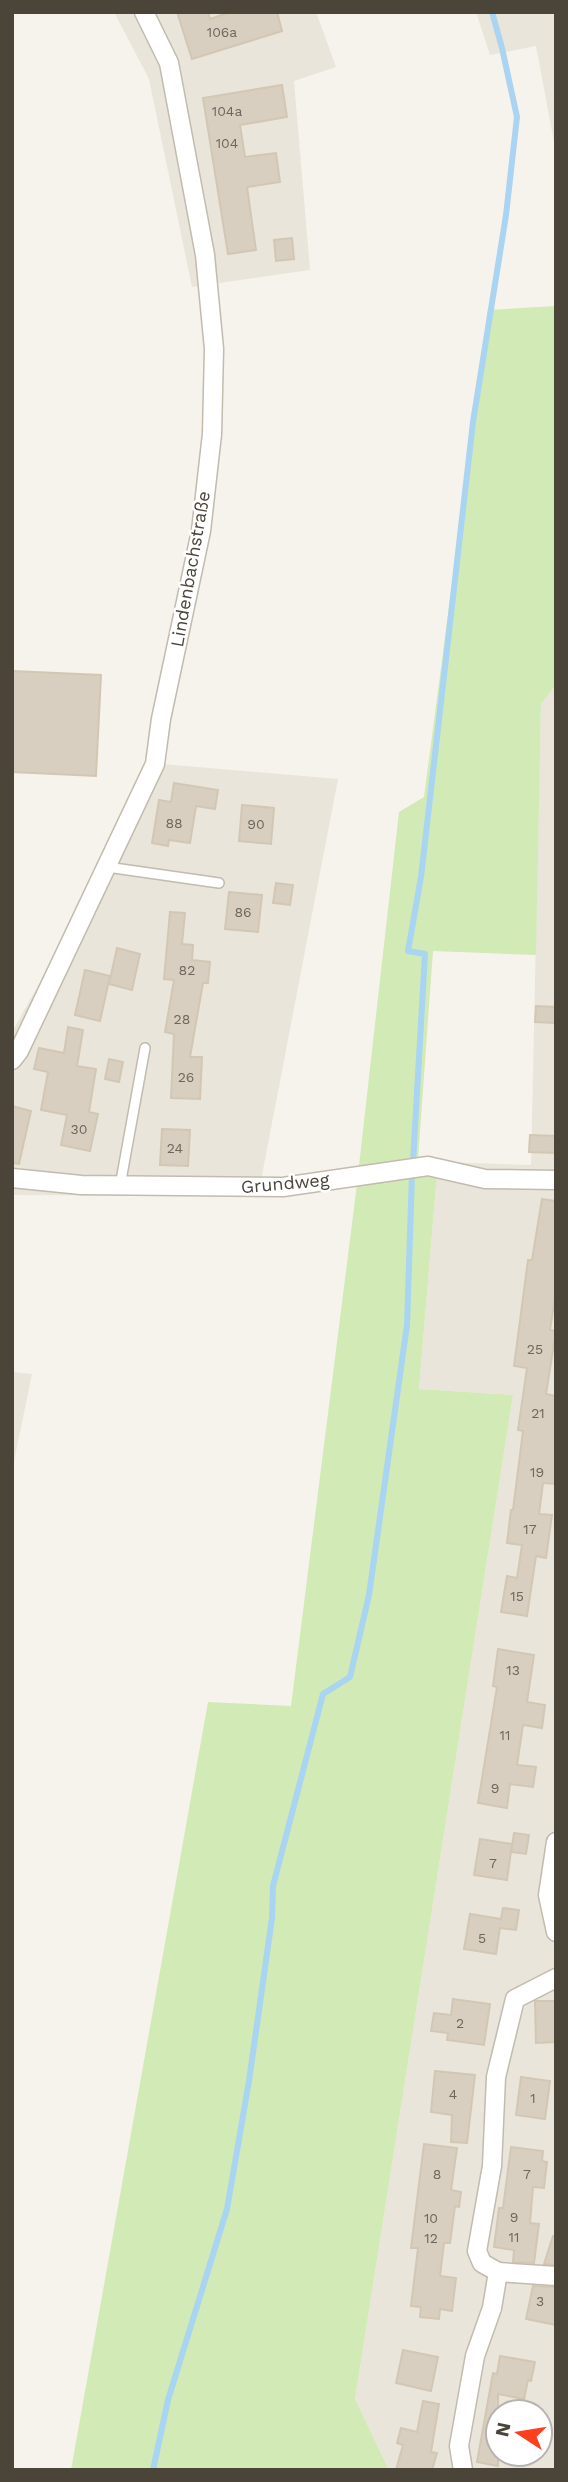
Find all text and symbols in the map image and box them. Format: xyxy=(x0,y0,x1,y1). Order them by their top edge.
house number: 106a xyxy=(207,24,237,40)
house number: 104a xyxy=(212,103,242,119)
house number: 104 xyxy=(216,135,238,151)
street label: Lindenbachstraße xyxy=(166,489,214,649)
house number: 88 xyxy=(165,815,183,831)
house number: 90 xyxy=(247,816,265,832)
house number: 86 xyxy=(234,904,252,920)
house number: 82 xyxy=(179,962,195,978)
house number: 28 xyxy=(174,1011,190,1027)
house number: 26 xyxy=(178,1069,194,1085)
house number: 30 xyxy=(71,1121,87,1137)
house number: 24 xyxy=(167,1140,183,1156)
street label: Grundweg xyxy=(240,1169,330,1197)
house number: 25 xyxy=(527,1341,543,1357)
house number: 21 xyxy=(531,1405,545,1421)
house number: 19 xyxy=(530,1464,544,1480)
house number: 17 xyxy=(523,1521,537,1537)
house number: 15 xyxy=(510,1588,524,1604)
house number: 13 xyxy=(506,1662,520,1678)
house number: 11 xyxy=(500,1727,510,1743)
house number: 9 xyxy=(491,1780,499,1796)
house number: 7 xyxy=(489,1855,497,1871)
house number: 5 xyxy=(478,1930,486,1946)
house number: 2 xyxy=(456,2015,464,2031)
house number: 4 xyxy=(449,2086,457,2102)
house number: 1 xyxy=(530,2090,536,2106)
house number: 8 xyxy=(433,2166,441,2182)
house number: 7 xyxy=(523,2166,531,2182)
house number: 9 xyxy=(510,2209,518,2225)
house number: 10 xyxy=(424,2210,438,2226)
house number: 11 xyxy=(509,2229,519,2245)
house number: 12 xyxy=(424,2230,438,2246)
house number: 3 xyxy=(536,2293,544,2309)
north arrow xyxy=(484,2398,554,2468)
text: N xyxy=(490,2420,516,2439)

